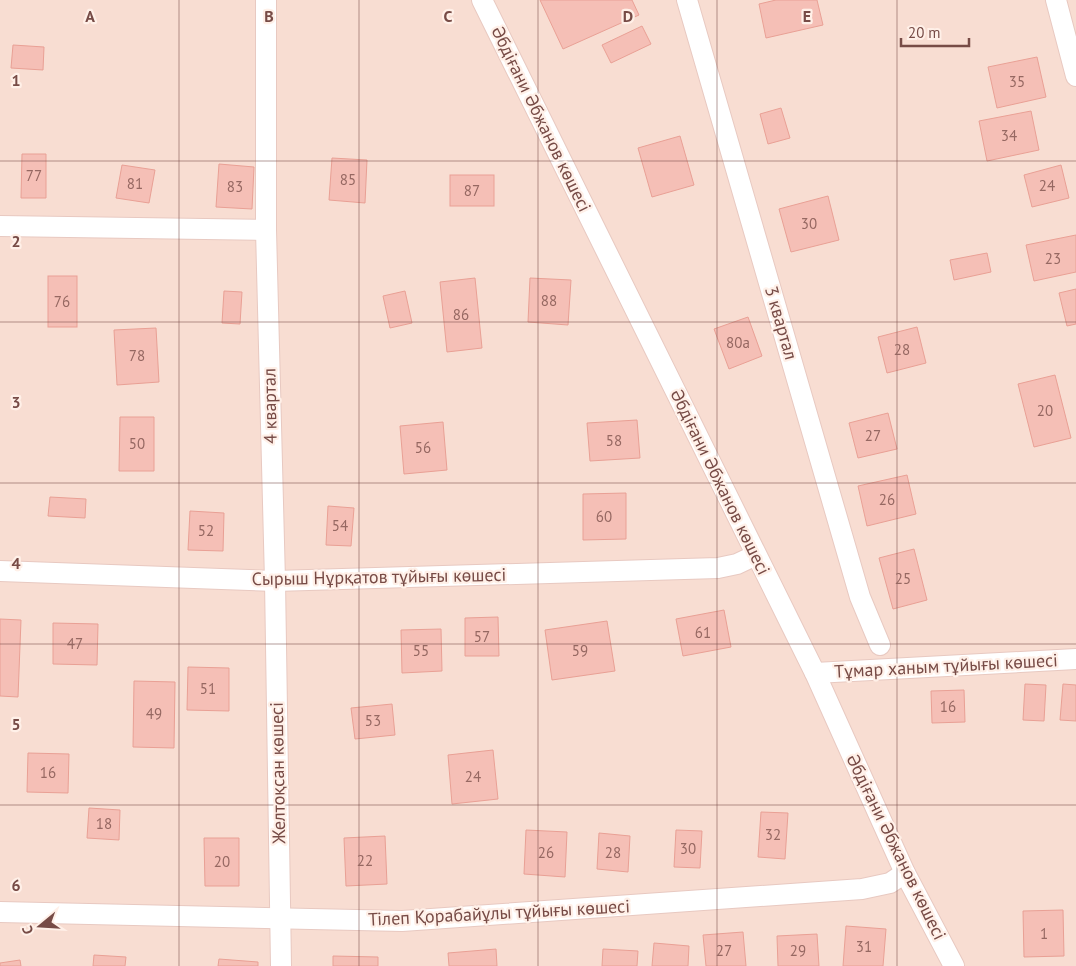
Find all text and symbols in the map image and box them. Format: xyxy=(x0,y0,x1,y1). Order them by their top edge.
text: A xyxy=(85,6,95,26)
text: B xyxy=(264,6,274,26)
text: C xyxy=(444,6,453,26)
text: D xyxy=(623,6,633,26)
text: E xyxy=(803,6,811,26)
scale bar xyxy=(901,15,968,47)
street label: Әбдіғани Әбжанов көшесі xyxy=(486,22,596,215)
text: 20 m xyxy=(908,23,941,42)
text: 1 xyxy=(11,70,21,90)
house number: 35 xyxy=(1009,72,1025,91)
house number: 34 xyxy=(1001,126,1017,145)
house number: 77 xyxy=(26,166,42,185)
house number: 85 xyxy=(340,170,356,189)
house number: 81 xyxy=(127,174,143,193)
house number: 24 xyxy=(1039,176,1055,195)
house number: 83 xyxy=(227,177,243,196)
house number: 87 xyxy=(464,181,480,200)
house number: 30 xyxy=(801,214,817,233)
text: 2 xyxy=(11,231,21,251)
house number: 23 xyxy=(1045,249,1061,268)
street label: 3 квартал xyxy=(760,283,803,362)
house number: 88 xyxy=(541,291,557,310)
house number: 76 xyxy=(54,292,70,311)
house number: 86 xyxy=(453,305,469,324)
house number: 80а xyxy=(726,333,750,352)
house number: 28 xyxy=(894,340,910,359)
house number: 78 xyxy=(129,346,145,365)
street label: 4 квартал xyxy=(257,368,282,444)
street label: Әбдіғани Әбжанов көшесі xyxy=(665,385,775,578)
text: 3 xyxy=(11,392,21,412)
house number: 20 xyxy=(1037,401,1053,420)
house number: 27 xyxy=(865,426,881,445)
house number: 58 xyxy=(606,431,622,450)
house number: 50 xyxy=(129,434,145,453)
house number: 56 xyxy=(415,438,431,457)
house number: 26 xyxy=(879,490,895,509)
house number: 60 xyxy=(596,507,612,526)
house number: 54 xyxy=(332,516,348,535)
house number: 52 xyxy=(198,521,214,540)
text: 4 xyxy=(11,553,21,573)
street label: Сырыш Нұрқатов тұйығы көшесі xyxy=(251,563,507,590)
house number: 25 xyxy=(895,569,911,588)
house number: 61 xyxy=(695,623,711,642)
house number: 57 xyxy=(474,627,490,646)
house number: 47 xyxy=(67,634,83,653)
house number: 55 xyxy=(413,641,429,660)
house number: 59 xyxy=(572,641,588,660)
street label: Тұмар ханым тұйығы көшесі xyxy=(834,648,1058,683)
house number: 51 xyxy=(200,679,216,698)
house number: 16 xyxy=(940,697,956,716)
street label: Желтоқсан көшесі xyxy=(265,702,290,845)
house number: 49 xyxy=(146,704,162,723)
house number: 53 xyxy=(365,711,381,730)
text: 5 xyxy=(11,714,21,734)
street label: Әбдіғани Әбжанов көшесі xyxy=(841,750,951,943)
house number: 16 xyxy=(40,763,56,782)
house number: 24 xyxy=(465,767,481,786)
house number: 18 xyxy=(96,814,112,833)
house number: 32 xyxy=(765,825,781,844)
house number: 30 xyxy=(680,839,696,858)
house number: 26 xyxy=(538,843,554,862)
house number: 28 xyxy=(605,843,621,862)
house number: 22 xyxy=(357,851,373,870)
house number: 20 xyxy=(214,852,230,871)
text: 6 xyxy=(11,875,21,895)
street label: Тілеп Қорабайұлы тұйығы көшесі xyxy=(367,894,630,931)
north arrow xyxy=(15,901,65,951)
text: С xyxy=(18,923,37,937)
house number: 1 xyxy=(1040,924,1048,943)
house number: 31 xyxy=(856,937,872,956)
house number: 27 xyxy=(716,941,732,960)
house number: 29 xyxy=(790,941,806,960)

